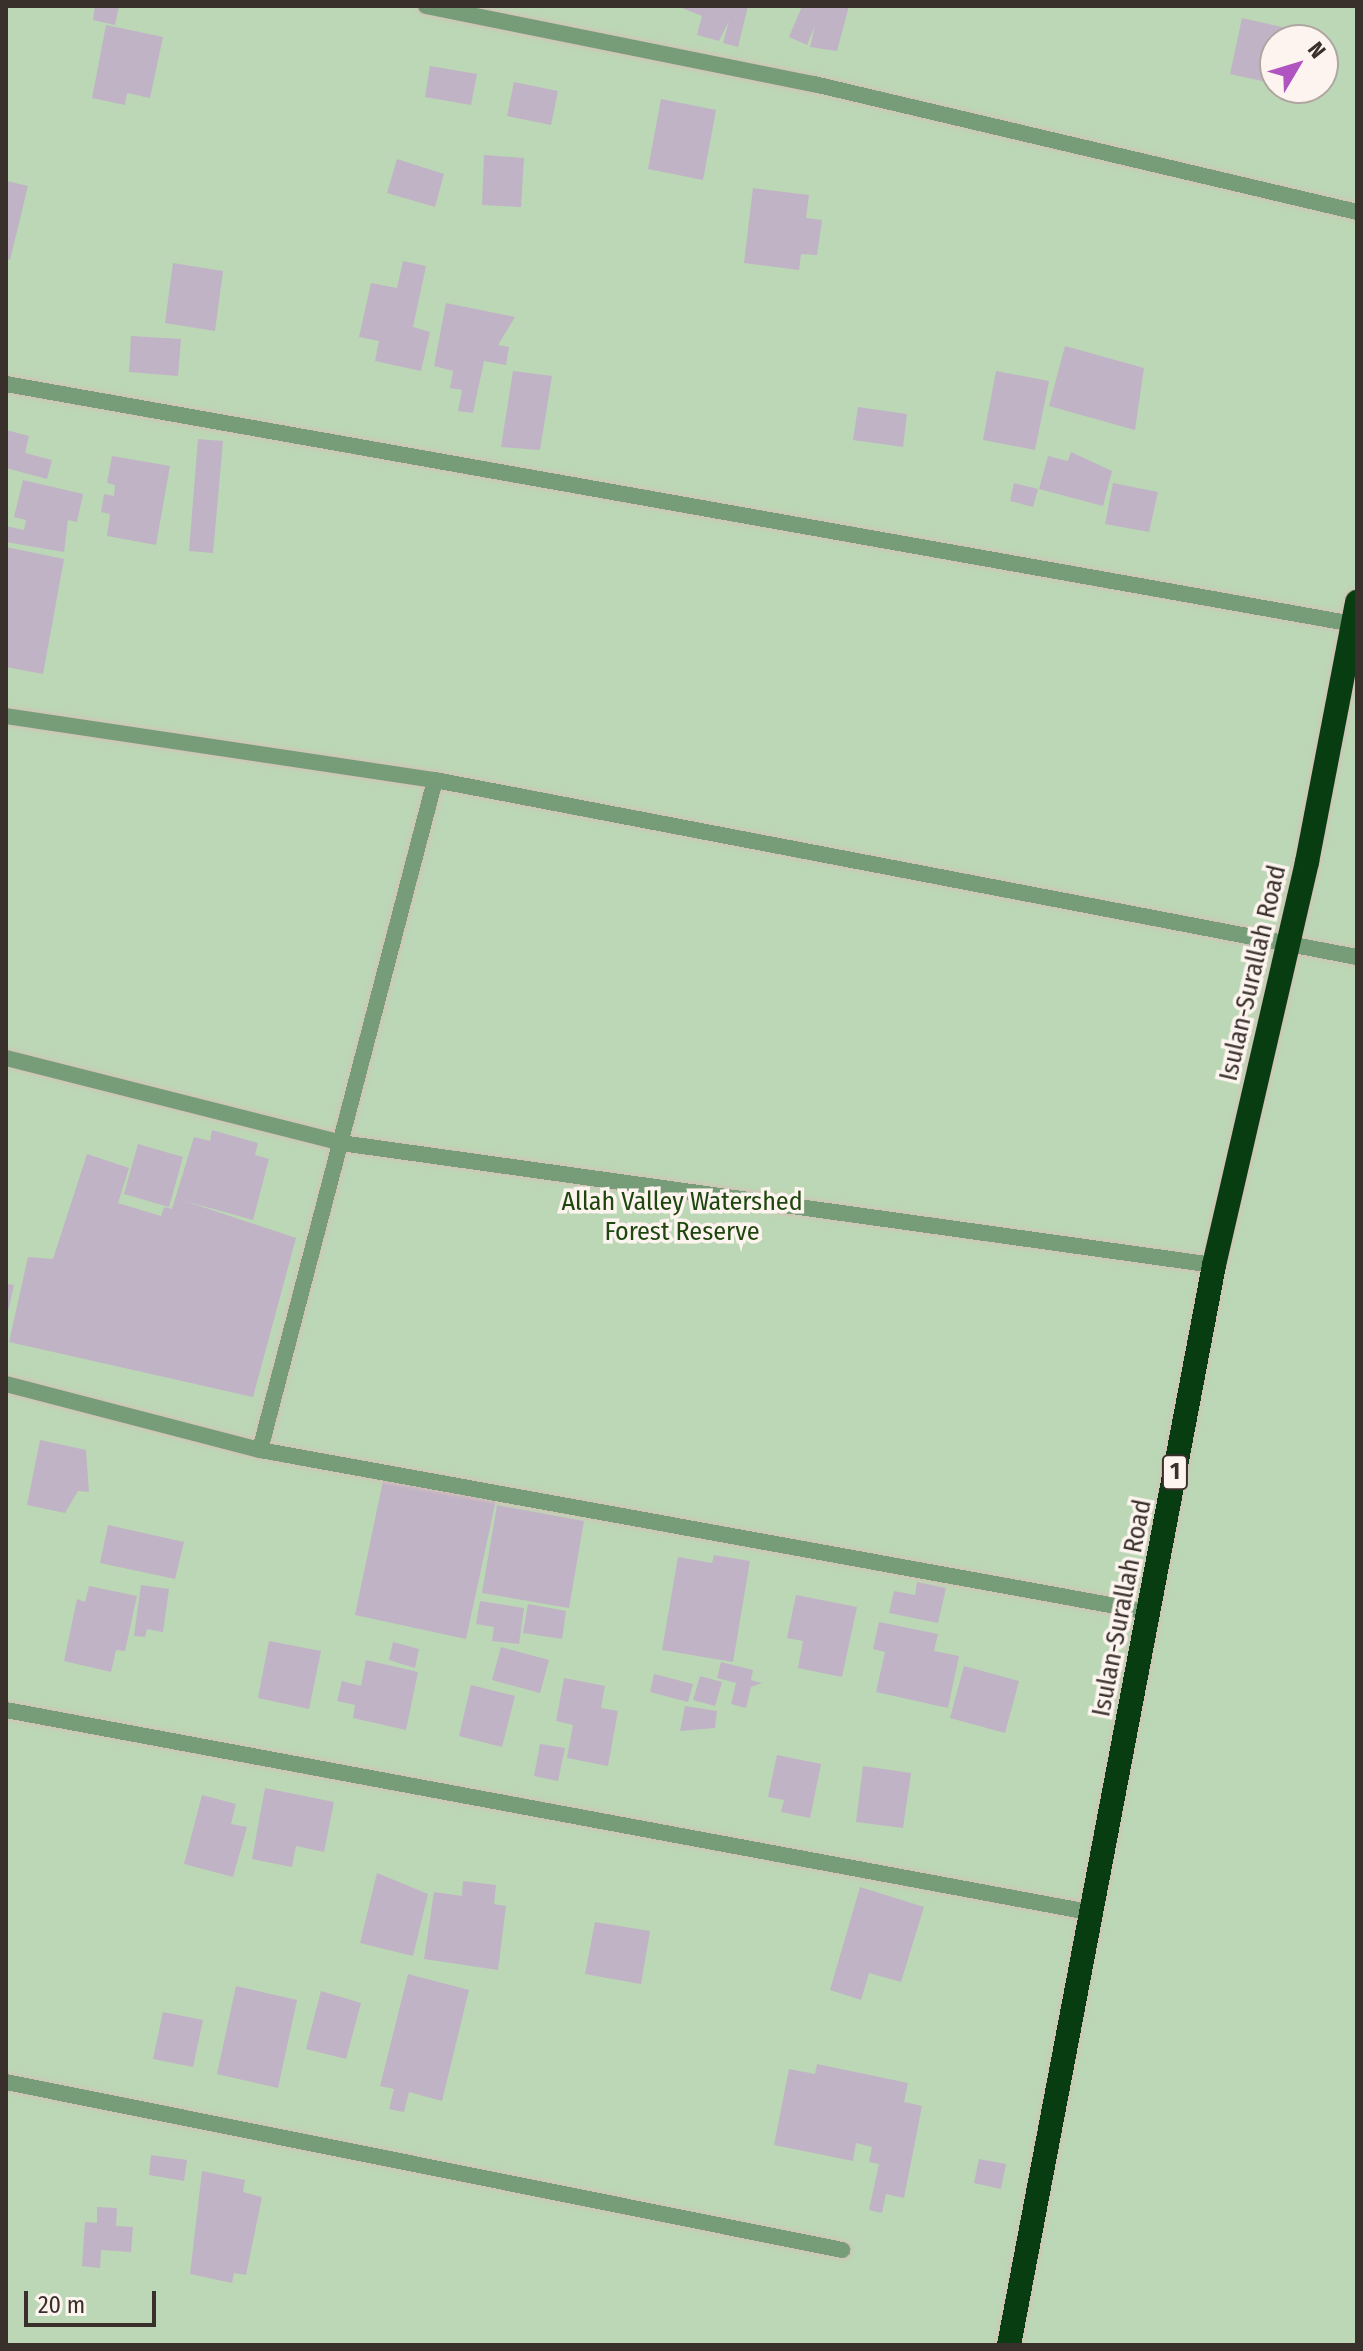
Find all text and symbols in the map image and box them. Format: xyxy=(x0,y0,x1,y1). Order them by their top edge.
north arrow xyxy=(1259,24,1339,104)
text: N xyxy=(1302,37,1331,64)
street label: Isulan-Surallah Road xyxy=(1213,862,1293,1084)
park label: Allah Valley Watershed Forest Reserve xyxy=(561,1186,803,1248)
road number: 1 xyxy=(1161,1452,1189,1492)
street label: Isulan-Surallah Road xyxy=(1086,1497,1158,1719)
scale bar xyxy=(28,2275,160,2325)
text: 20 m xyxy=(38,2291,85,2319)

